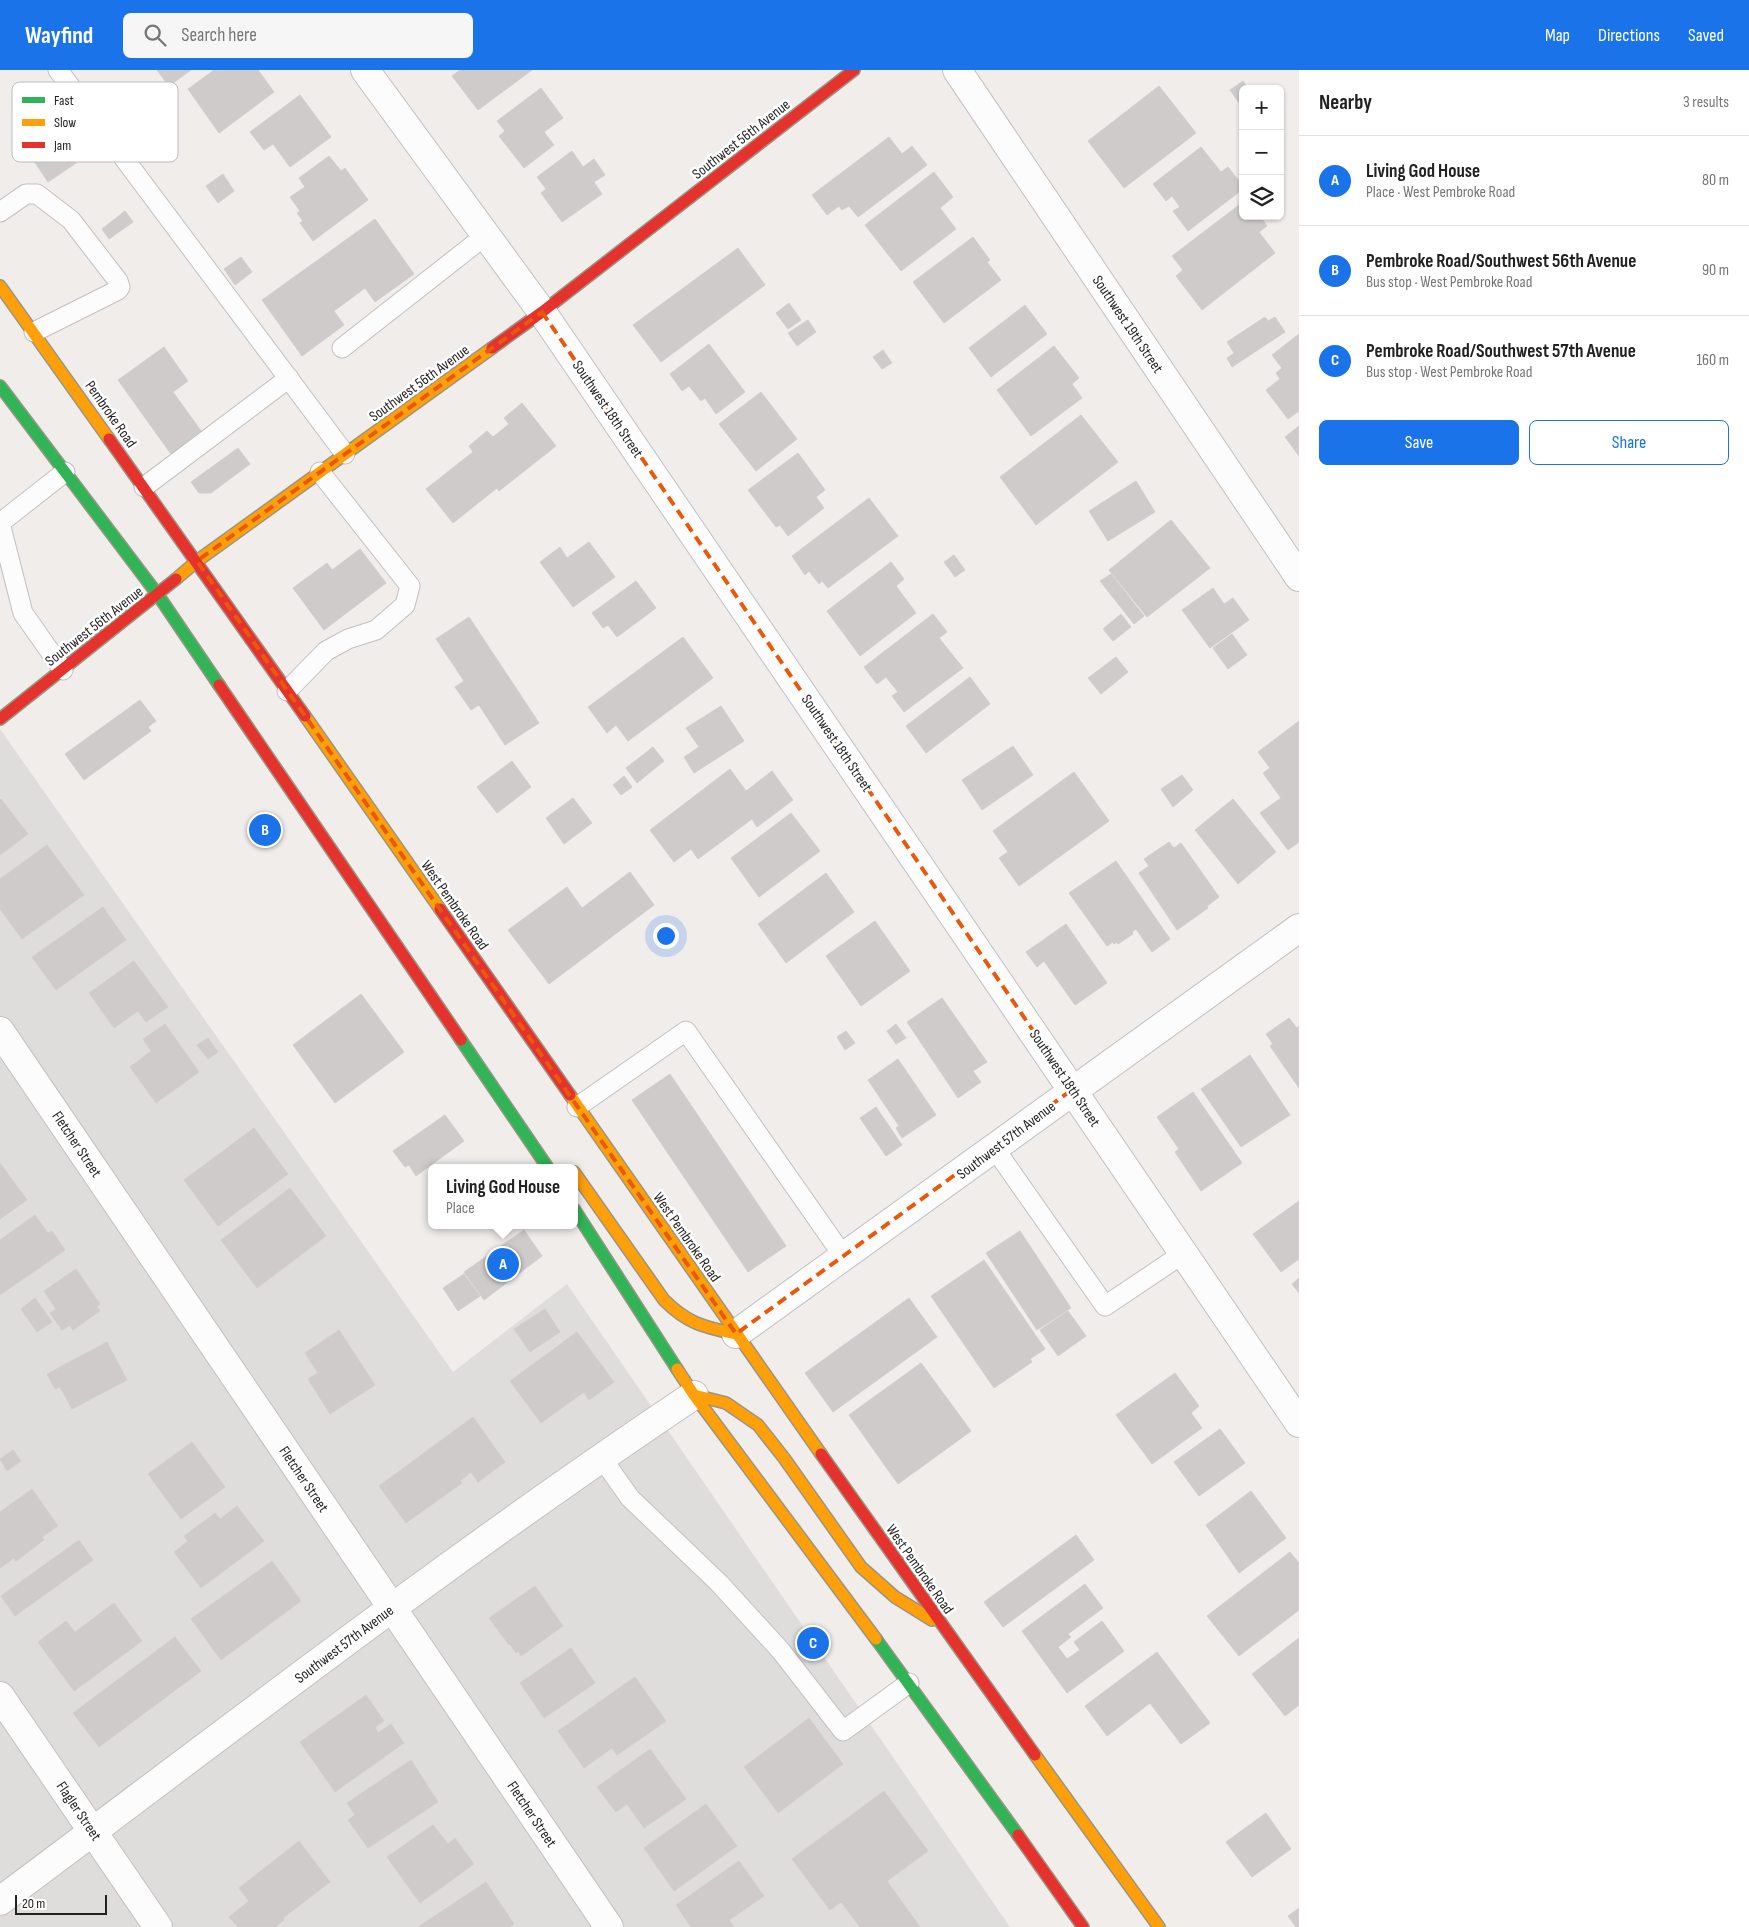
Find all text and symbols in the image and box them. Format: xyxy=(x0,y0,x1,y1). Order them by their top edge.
search box xyxy=(123,13,473,58)
text: Wayfind xyxy=(25,21,93,50)
icon: search xyxy=(141,21,169,49)
text: Search here xyxy=(181,24,257,47)
text: Map xyxy=(1545,25,1570,46)
text: Directions xyxy=(1598,25,1660,46)
text: Saved xyxy=(1688,25,1724,46)
legend xyxy=(12,82,178,162)
map controls xyxy=(1239,85,1284,220)
button: + xyxy=(1239,85,1284,130)
text: Nearby xyxy=(1319,90,1372,115)
text: Fast xyxy=(54,92,74,109)
text: 3 results xyxy=(1683,93,1729,112)
street label: Southwest 56th Avenue xyxy=(688,95,794,184)
text: Slow xyxy=(54,114,76,131)
button: − xyxy=(1239,130,1284,175)
text: Jam xyxy=(53,137,71,154)
text: Living God House xyxy=(1366,160,1480,183)
text: A xyxy=(1331,171,1339,190)
text: 80 m xyxy=(1702,171,1729,190)
button: layers xyxy=(1239,175,1284,220)
text: Place · West Pembroke Road xyxy=(1366,183,1515,202)
text: Pembroke Road/Southwest 56th Avenue xyxy=(1366,250,1636,273)
text: B xyxy=(1331,261,1339,280)
text: 90 m xyxy=(1702,261,1729,280)
street label: Southwest 19th Street xyxy=(1088,272,1167,377)
text: Bus stop · West Pembroke Road xyxy=(1366,273,1532,292)
text: Pembroke Road/Southwest 57th Avenue xyxy=(1366,340,1636,363)
street label: Southwest 56th Avenue xyxy=(365,341,473,426)
text: C xyxy=(1331,351,1339,370)
text: 160 m xyxy=(1696,351,1729,370)
street label: Southwest 18th Street xyxy=(568,357,647,462)
text: Bus stop · West Pembroke Road xyxy=(1366,363,1532,382)
street label: Pembroke Road xyxy=(81,377,141,451)
button: Save xyxy=(1319,420,1519,465)
button: Share xyxy=(1529,420,1729,465)
street label: Southwest 56th Avenue xyxy=(41,582,147,671)
street label: Southwest 18th Street xyxy=(797,691,876,796)
pin: B xyxy=(249,811,281,849)
street label: West Pembroke Road xyxy=(417,857,493,954)
your location xyxy=(653,923,679,949)
street label: Southwest 18th Street xyxy=(1025,1026,1104,1131)
street label: Southwest 57th Avenue xyxy=(953,1097,1059,1184)
street label: Fletcher Street xyxy=(48,1108,106,1181)
popup xyxy=(428,1164,578,1229)
text: Living God House xyxy=(446,1176,560,1199)
street label: West Pembroke Road xyxy=(649,1189,725,1286)
text: Place xyxy=(446,1199,475,1218)
pin: A xyxy=(487,1245,519,1283)
street label: Fletcher Street xyxy=(275,1443,333,1516)
street label: West Pembroke Road xyxy=(882,1521,958,1618)
street label: Southwest 57th Avenue xyxy=(291,1601,397,1688)
pin: C xyxy=(797,1624,829,1662)
street label: Flagler Street xyxy=(52,1778,106,1845)
street label: Fletcher Street xyxy=(503,1778,561,1851)
scale bar xyxy=(15,1892,108,1915)
text: 20 m xyxy=(22,1895,45,1912)

